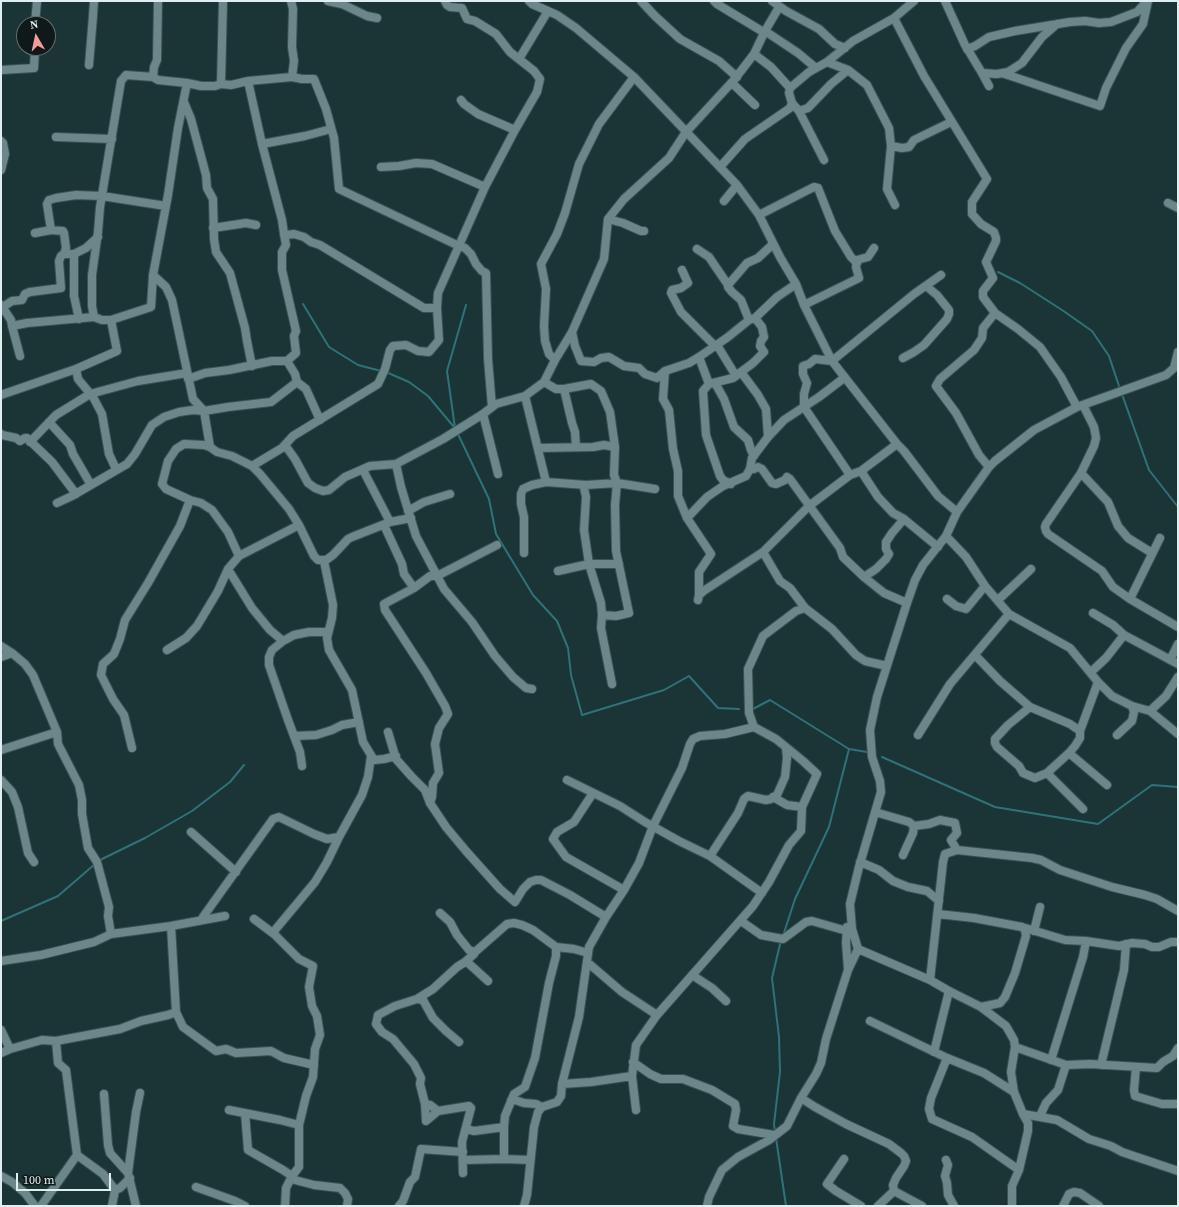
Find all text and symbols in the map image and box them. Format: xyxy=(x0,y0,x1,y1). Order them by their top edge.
north arrow xyxy=(16,16,56,56)
text: N xyxy=(29,17,39,33)
scale bar xyxy=(18,1165,113,1191)
text: 100 m xyxy=(23,1172,55,1188)

